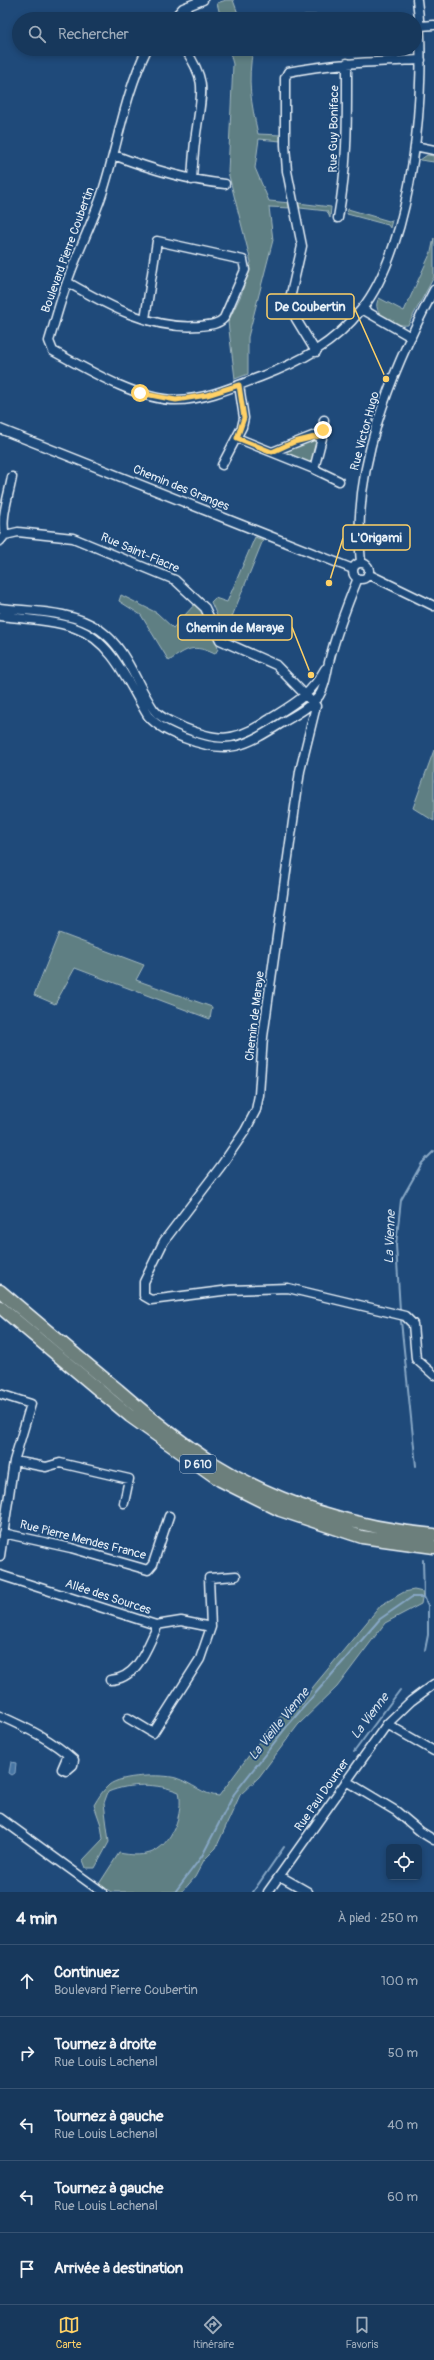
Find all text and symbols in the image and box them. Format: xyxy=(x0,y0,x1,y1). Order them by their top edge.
search box xyxy=(12,12,422,56)
icon: search xyxy=(26,23,48,45)
text: Rechercher xyxy=(58,25,129,44)
street label: Rue Guy Boniface xyxy=(326,85,342,173)
street label: Boulevard Pierre Coubertin xyxy=(38,185,98,315)
callout: De Coubertin xyxy=(267,294,354,319)
text: De Coubertin xyxy=(274,299,346,315)
route start xyxy=(131,384,149,402)
street label: Rue Victor Hugo xyxy=(347,389,383,472)
route end xyxy=(314,421,332,439)
street label: Chemin des Granges xyxy=(131,462,232,514)
callout: L'Origami xyxy=(343,525,410,550)
street label: Rue Saint-Fiacre xyxy=(99,530,182,576)
text: L'Origami xyxy=(350,530,402,546)
callout: Chemin de Maraye xyxy=(178,615,292,640)
text: Chemin de Maraye xyxy=(186,620,285,636)
street label: Chemin de Maraye xyxy=(242,970,268,1062)
water label: La Vienne xyxy=(381,1208,399,1264)
road number: D 610 xyxy=(180,1455,216,1473)
street label: Rue Pierre Mendes France xyxy=(18,1517,148,1563)
street label: Allée des Sources xyxy=(63,1576,153,1618)
water label: La Vieille Vienne xyxy=(245,1684,314,1763)
water label: La Vienne xyxy=(347,1689,393,1742)
street label: Rue Paul Doumer xyxy=(291,1755,353,1834)
map controls xyxy=(386,1844,422,1880)
button: locate xyxy=(386,1844,422,1880)
text: 4 min xyxy=(16,1908,57,1929)
text: À pied · 250 m xyxy=(338,1910,418,1926)
text: Continuez xyxy=(54,1963,119,1982)
icon: ahead xyxy=(16,1970,38,1992)
text: 100 m xyxy=(381,1973,418,1989)
text: Boulevard Pierre Coubertin xyxy=(54,1982,198,1998)
text: Tournez à droite xyxy=(54,2035,156,2054)
icon: right xyxy=(16,2042,38,2064)
text: 50 m xyxy=(388,2045,418,2061)
text: Rue Louis Lachenal xyxy=(54,2054,158,2070)
text: Tournez à gauche xyxy=(54,2107,164,2126)
icon: left xyxy=(16,2114,38,2136)
text: 40 m xyxy=(387,2117,418,2133)
text: Rue Louis Lachenal xyxy=(54,2126,158,2142)
text: Tournez à gauche xyxy=(54,2179,164,2198)
icon: left xyxy=(16,2186,38,2208)
text: 60 m xyxy=(387,2189,418,2205)
text: Rue Louis Lachenal xyxy=(54,2198,158,2214)
icon: arrive xyxy=(16,2258,38,2280)
text: Arrivée à destination xyxy=(54,2259,183,2278)
tab: Carte xyxy=(56,2314,81,2351)
tab: Itinéraire xyxy=(193,2314,234,2351)
tab: Favoris xyxy=(346,2314,378,2351)

